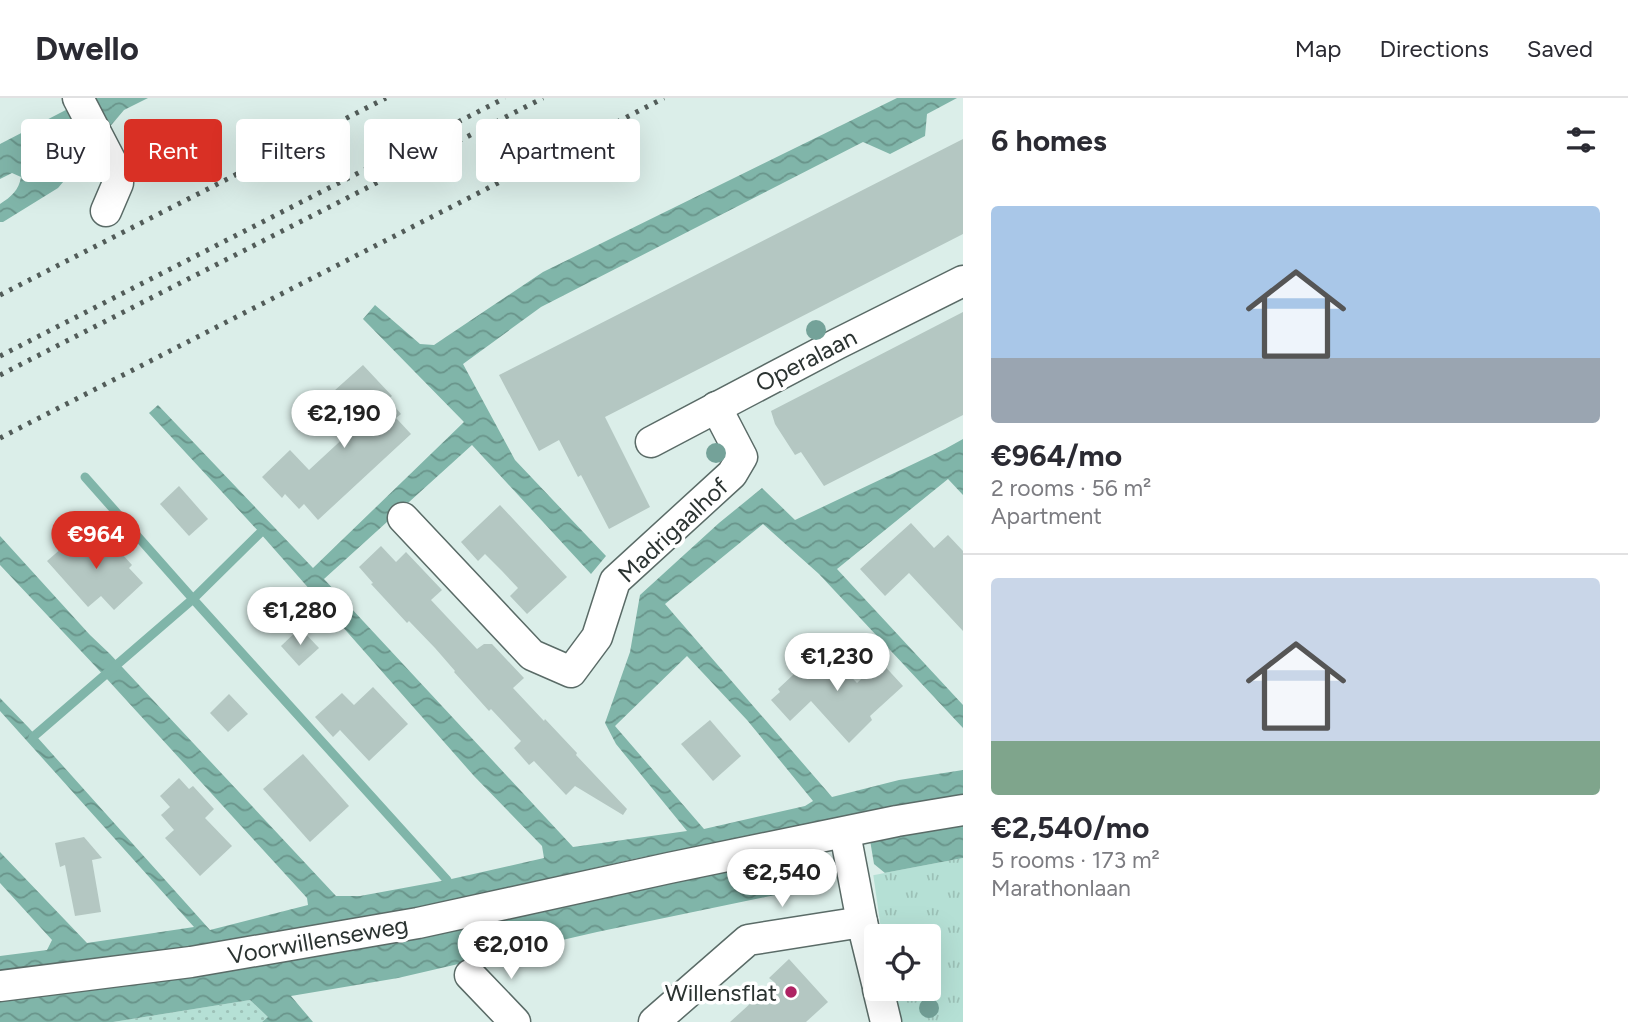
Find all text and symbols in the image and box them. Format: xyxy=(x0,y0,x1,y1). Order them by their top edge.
text: Dwello xyxy=(35,29,139,68)
text: Map xyxy=(1295,34,1341,63)
text: Directions xyxy=(1379,34,1489,63)
text: Saved xyxy=(1527,34,1593,63)
chip: Buy xyxy=(21,119,110,182)
chip: Rent xyxy=(124,119,222,182)
chip: Filters xyxy=(236,119,350,182)
chip: New xyxy=(364,119,462,182)
chip: Apartment xyxy=(476,119,640,182)
icon: filters xyxy=(1562,121,1600,159)
text: 6 homes xyxy=(991,122,1107,159)
icon: home xyxy=(1233,251,1359,377)
street label: Operalaan xyxy=(751,322,861,398)
pin: €2,190 xyxy=(287,390,401,450)
text: €2,190 xyxy=(307,399,381,427)
text: €964/mo xyxy=(991,437,1122,474)
street label: Madrigaalhof xyxy=(612,471,734,588)
text: 2 rooms · 56 m² xyxy=(991,474,1151,502)
text: Apartment xyxy=(991,502,1102,530)
pin: €964 xyxy=(55,512,137,571)
text: €964 xyxy=(67,520,125,548)
pin: €1,280 xyxy=(243,588,357,647)
text: €1,280 xyxy=(263,596,337,624)
icon: home xyxy=(1233,623,1359,749)
pin: €1,230 xyxy=(780,634,894,693)
text: €1,230 xyxy=(801,642,873,670)
text: €2,540/mo xyxy=(991,809,1149,846)
text: 5 rooms · 173 m² xyxy=(991,846,1160,874)
pin: €2,540 xyxy=(725,850,839,909)
text: €2,540 xyxy=(743,858,821,886)
text: Marathonlaan xyxy=(991,874,1131,902)
street label: Voorwillenseweg xyxy=(225,910,411,970)
pin: €2,010 xyxy=(454,922,568,981)
map controls xyxy=(864,924,941,1001)
button: locate xyxy=(864,924,941,1001)
text: €2,010 xyxy=(474,930,548,958)
place label: Willensflat xyxy=(665,978,777,1007)
marker: Willensflat xyxy=(783,984,799,1000)

